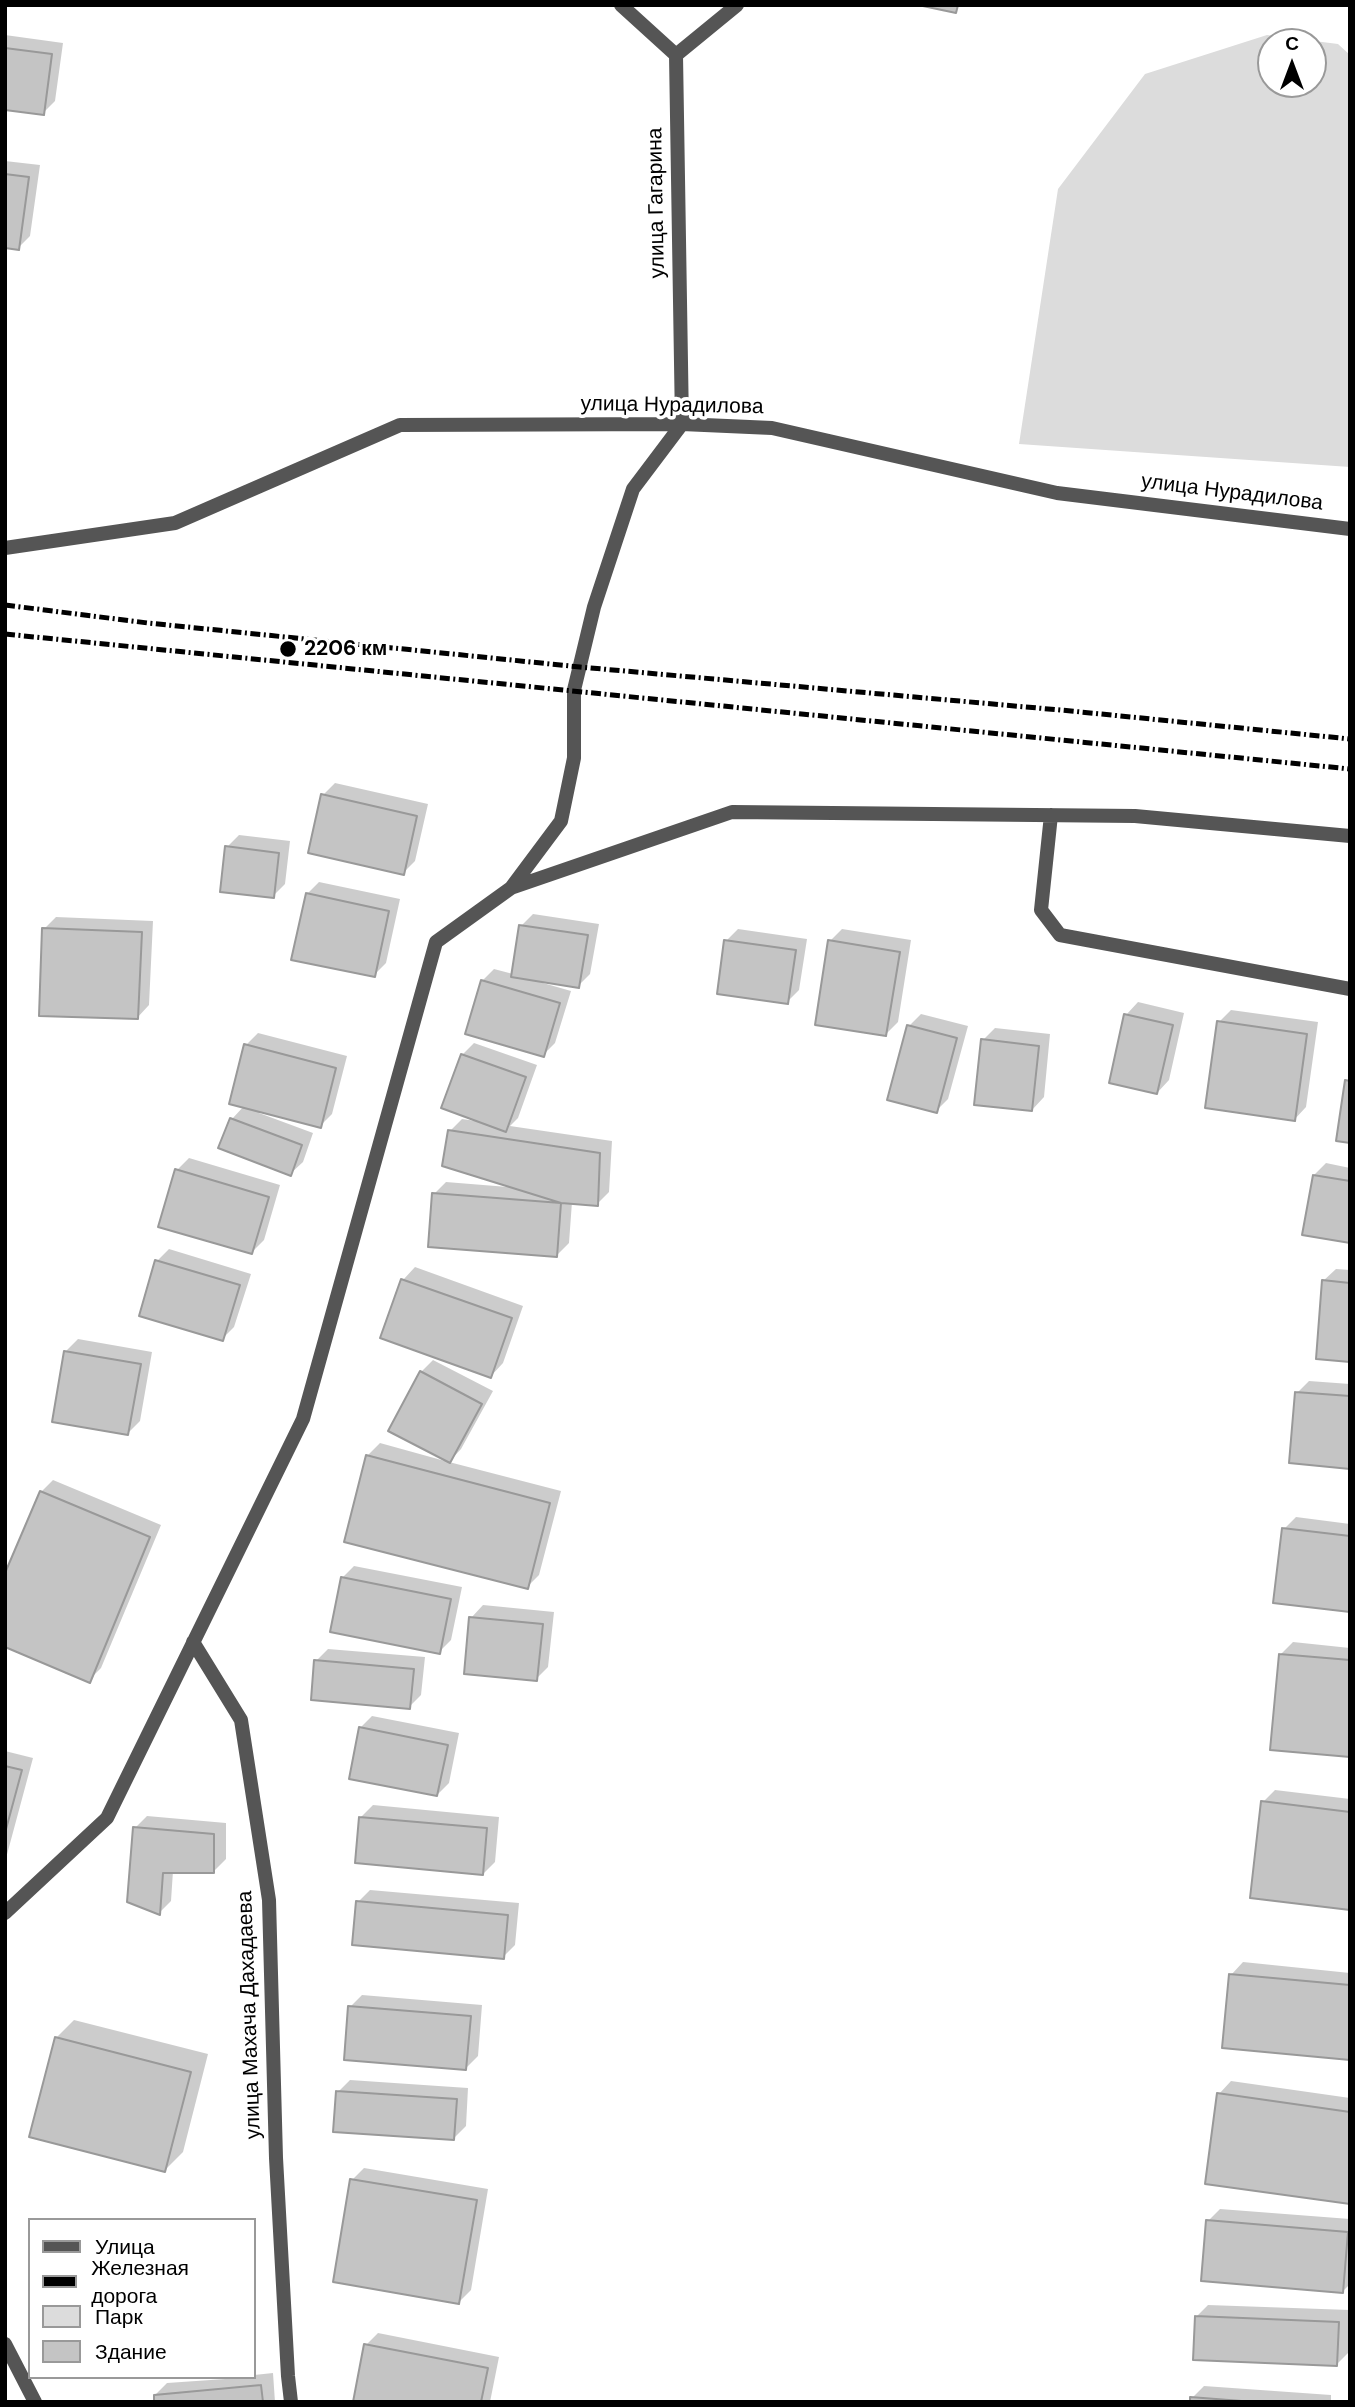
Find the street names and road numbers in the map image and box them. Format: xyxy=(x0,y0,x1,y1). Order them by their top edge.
street label: улица Гагарина xyxy=(643,127,671,279)
street label: улица Нурадилова xyxy=(580,392,764,420)
street label: улица Нурадилова xyxy=(1140,469,1324,517)
street label: улица Махача Дахадаева xyxy=(233,1890,267,2140)

